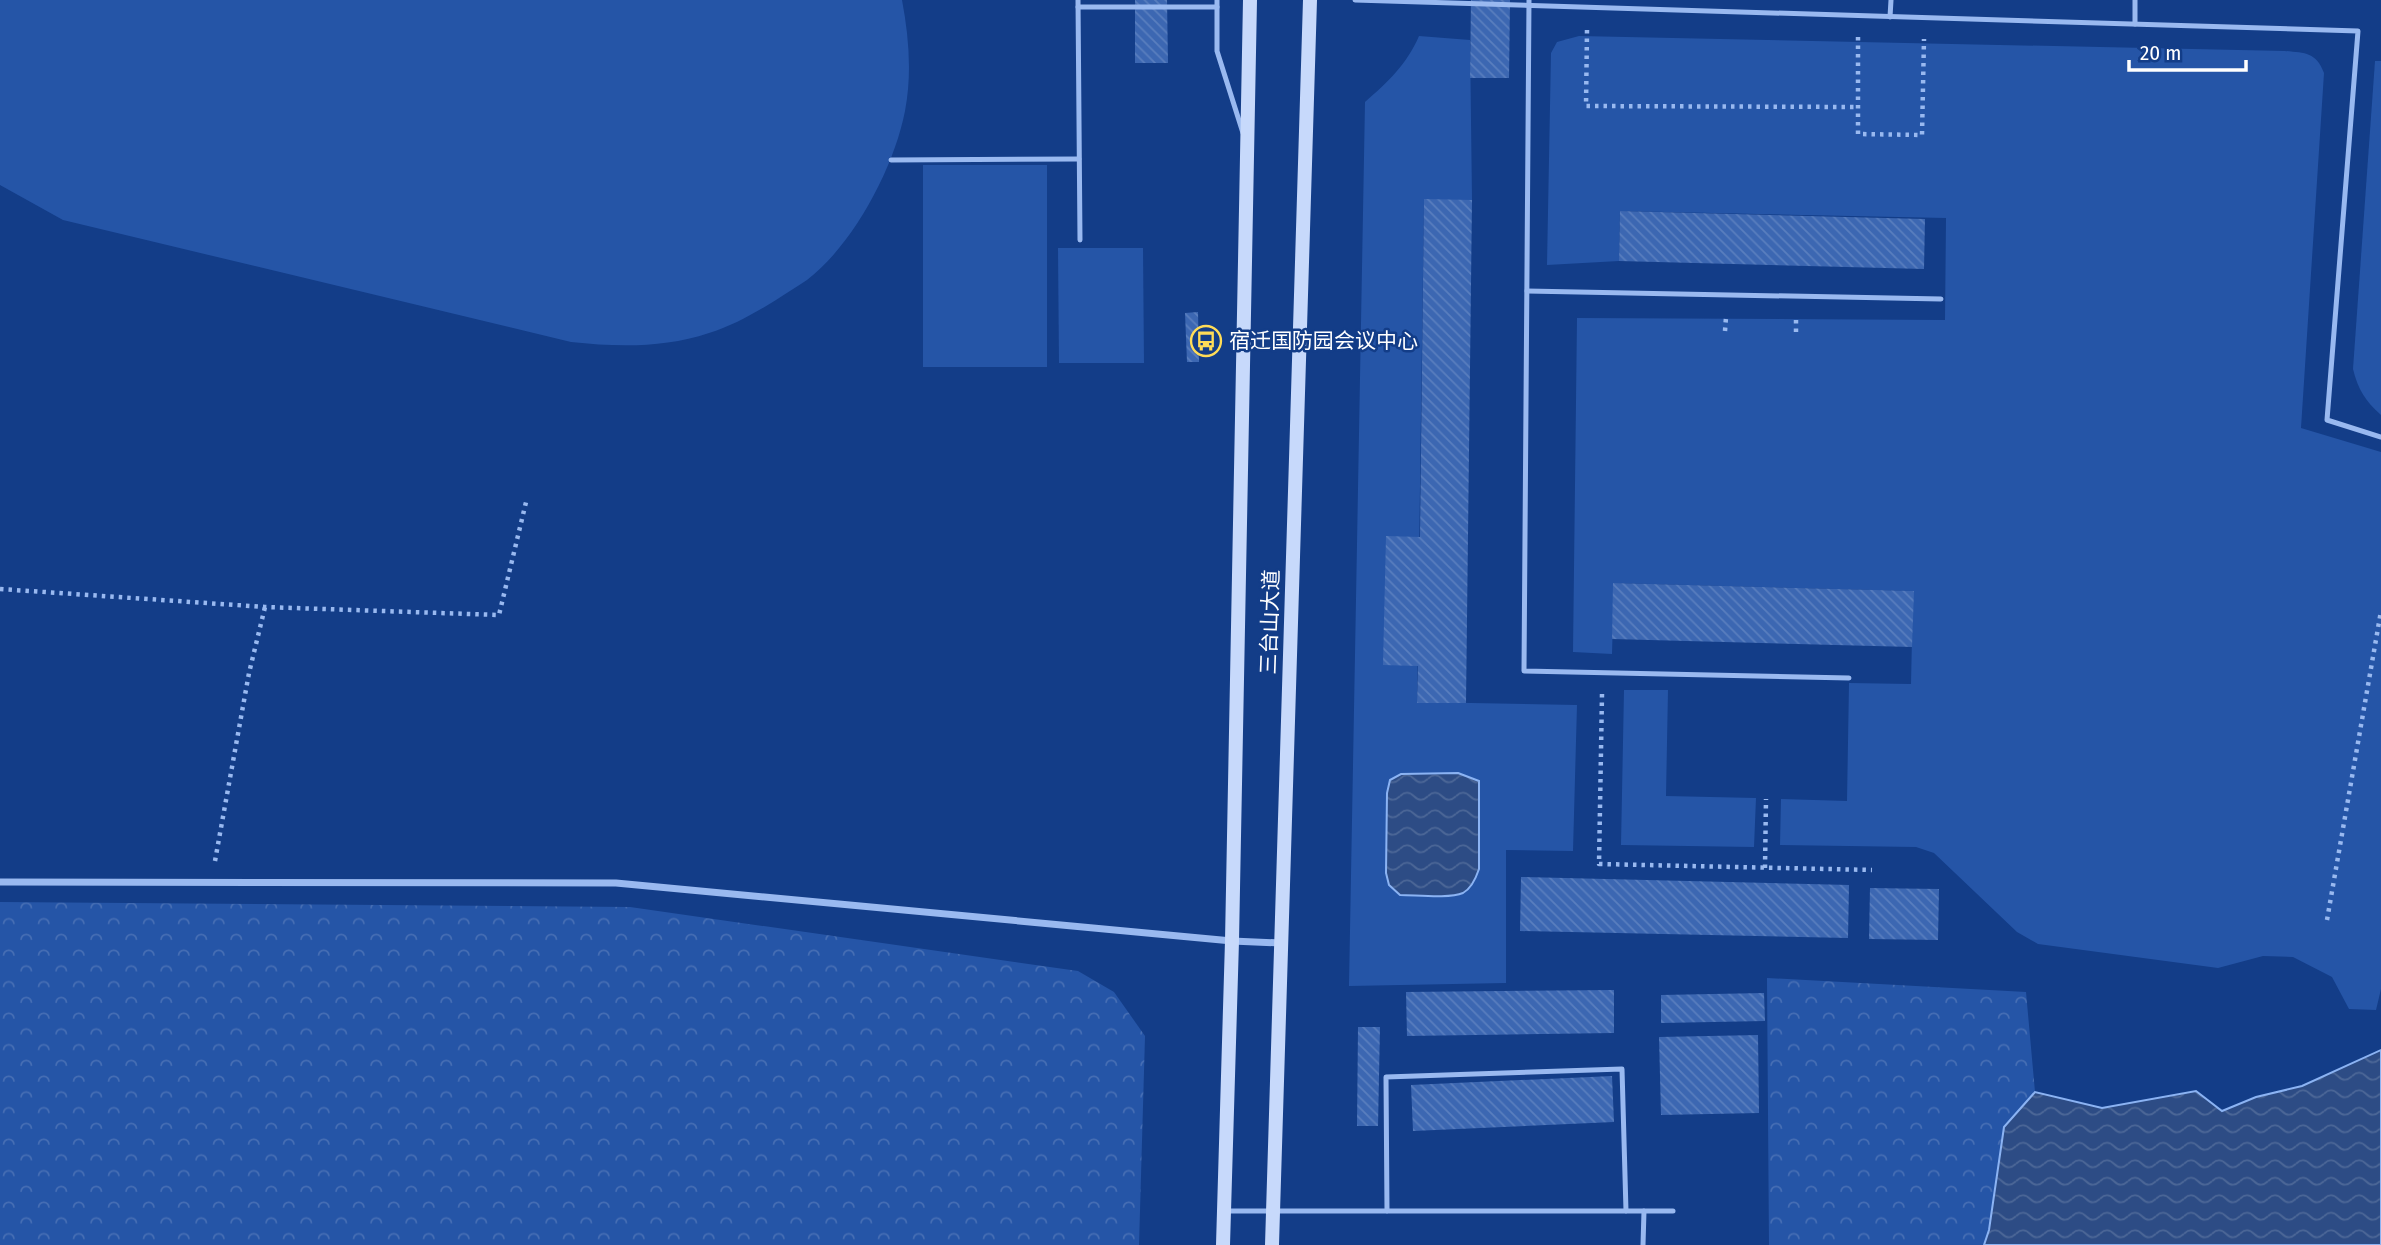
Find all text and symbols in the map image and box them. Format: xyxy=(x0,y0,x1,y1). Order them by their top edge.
scale bar xyxy=(2129,28,2246,72)
text: 20 m xyxy=(2140,40,2181,66)
bus stop icon: 宿迁国防园会议中心 xyxy=(1189,324,1223,358)
place label: 宿迁国防园会议中心 xyxy=(1229,328,1418,354)
street label: 三台山大道 xyxy=(1255,569,1285,675)

